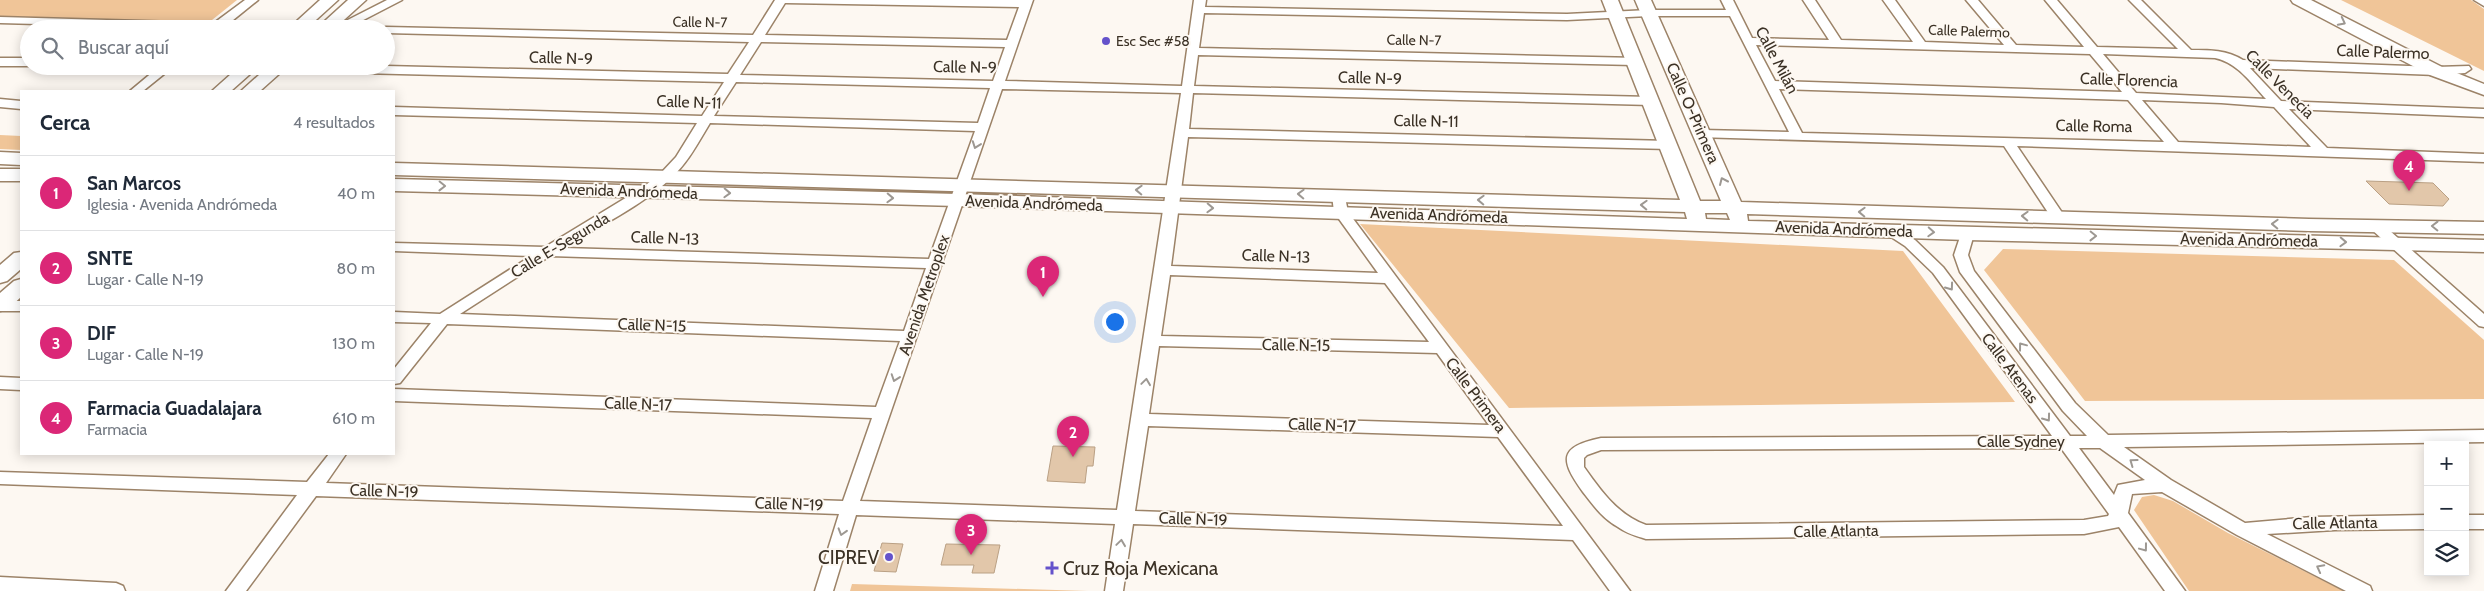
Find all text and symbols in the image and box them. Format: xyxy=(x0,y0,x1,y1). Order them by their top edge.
street label: Calle N-7 xyxy=(672,13,728,31)
one-way arrow xyxy=(2337,16,2346,26)
search box xyxy=(20,20,395,75)
street label: Calle Palermo xyxy=(1928,21,2010,41)
street label: Calle Milán xyxy=(1751,23,1803,97)
street label: Calle N-7 xyxy=(1386,31,1442,49)
place label: Esc Sec #58 xyxy=(1116,32,1190,50)
icon: search xyxy=(38,34,66,62)
marker: Esc Sec #58 xyxy=(1100,35,1112,47)
text: Buscar aquí xyxy=(78,36,169,59)
street label: Calle Palermo xyxy=(2336,41,2430,63)
street label: Calle Venecia xyxy=(2242,46,2319,123)
street label: Calle N-9 xyxy=(529,47,593,69)
street label: Calle N-9 xyxy=(933,57,997,77)
street label: Calle O-Primera xyxy=(1662,60,1724,167)
street label: Calle N-9 xyxy=(1338,67,1402,89)
street label: Calle Florencia xyxy=(2080,69,2179,91)
street label: Calle N-11 xyxy=(656,91,722,113)
text: Cerca xyxy=(40,110,90,135)
street label: Calle N-11 xyxy=(1393,111,1459,131)
text: 4 resultados xyxy=(293,113,375,132)
street label: Calle Roma xyxy=(2056,116,2133,136)
one-way arrow xyxy=(972,140,982,149)
pin: 4 xyxy=(2393,150,2425,191)
text: San Marcos xyxy=(87,172,181,195)
one-way arrow xyxy=(1718,177,1729,186)
street label: Avenida Andrómeda xyxy=(560,179,699,203)
one-way arrow xyxy=(439,181,447,191)
text: 1 xyxy=(53,184,59,203)
text: 40 m xyxy=(337,184,375,203)
one-way arrow xyxy=(1135,184,1143,195)
one-way arrow xyxy=(724,188,732,199)
one-way arrow xyxy=(1297,189,1305,199)
street label: Avenida Andrómeda xyxy=(965,191,1104,215)
one-way arrow xyxy=(886,193,894,203)
one-way arrow xyxy=(1477,194,1485,205)
text: Iglesia · Avenida Andrómeda xyxy=(87,195,277,214)
one-way arrow xyxy=(1640,199,1648,210)
one-way arrow xyxy=(1206,203,1214,213)
street label: Avenida Andrómeda xyxy=(1370,203,1509,227)
one-way arrow xyxy=(1858,207,1866,217)
street label: Calle E-Segunda xyxy=(507,208,613,282)
one-way arrow xyxy=(2020,211,2028,222)
street label: Avenida Andrómeda xyxy=(1775,217,1914,241)
one-way arrow xyxy=(2270,219,2278,229)
one-way arrow xyxy=(2431,221,2439,231)
street label: Calle N-13 xyxy=(630,227,700,249)
one-way arrow xyxy=(1927,227,1935,237)
street label: Avenida Andrómeda xyxy=(2180,229,2318,251)
one-way arrow xyxy=(2089,231,2097,242)
street label: Avenida Metroplex xyxy=(894,232,954,358)
one-way arrow xyxy=(2340,237,2347,247)
street label: Calle N-13 xyxy=(1241,245,1311,267)
text: SNTE xyxy=(87,247,133,270)
pin: 1 xyxy=(1027,256,1059,297)
text: 2 xyxy=(52,259,60,278)
text: 80 m xyxy=(337,259,375,278)
text: Lugar · Calle N-19 xyxy=(87,270,204,289)
one-way arrow xyxy=(1944,281,1953,291)
your location xyxy=(1102,309,1128,335)
street label: Calle N-15 xyxy=(617,314,687,336)
text: DIF xyxy=(87,322,116,345)
street label: Calle Atenas xyxy=(1977,329,2043,407)
text: 3 xyxy=(52,334,60,353)
text: 130 m xyxy=(332,334,375,353)
street label: Calle N-15 xyxy=(1262,335,1330,355)
one-way arrow xyxy=(2019,342,2028,352)
text: Lugar · Calle N-19 xyxy=(87,345,204,364)
street label: Calle Primera xyxy=(1442,354,1511,437)
one-way arrow xyxy=(891,374,901,382)
one-way arrow xyxy=(1140,378,1150,386)
street label: Calle N-17 xyxy=(604,393,672,415)
text: Farmacia Guadalajara xyxy=(87,397,262,420)
text: 4 xyxy=(51,409,61,428)
text: 610 m xyxy=(332,409,375,428)
one-way arrow xyxy=(2041,412,2050,422)
street label: Calle N-17 xyxy=(1288,414,1356,436)
pin: 2 xyxy=(1057,416,1089,457)
text: Farmacia xyxy=(87,420,147,439)
street label: Calle Sydney xyxy=(1977,432,2065,451)
map controls xyxy=(2424,441,2469,576)
button: + xyxy=(2424,441,2469,486)
one-way arrow xyxy=(2130,459,2139,469)
street label: Calle N-19 xyxy=(349,480,419,502)
button: − xyxy=(2424,486,2469,531)
street label: Calle N-19 xyxy=(754,493,824,515)
street label: Calle N-19 xyxy=(1158,508,1228,530)
street label: Calle Atlanta xyxy=(2292,513,2378,533)
pin: 3 xyxy=(955,514,987,555)
street label: Calle Atlanta xyxy=(1793,521,1879,541)
one-way arrow xyxy=(837,527,847,536)
button: layers xyxy=(2424,531,2469,576)
one-way arrow xyxy=(1115,538,1126,546)
one-way arrow xyxy=(2138,542,2147,552)
place label: CIPREV xyxy=(818,546,879,569)
marker: CIPREV xyxy=(883,551,895,563)
place label: Cruz Roja Mexicana xyxy=(1063,557,1218,580)
marker: Cruz Roja Mexicana xyxy=(1045,561,1059,575)
one-way arrow xyxy=(2317,564,2326,574)

